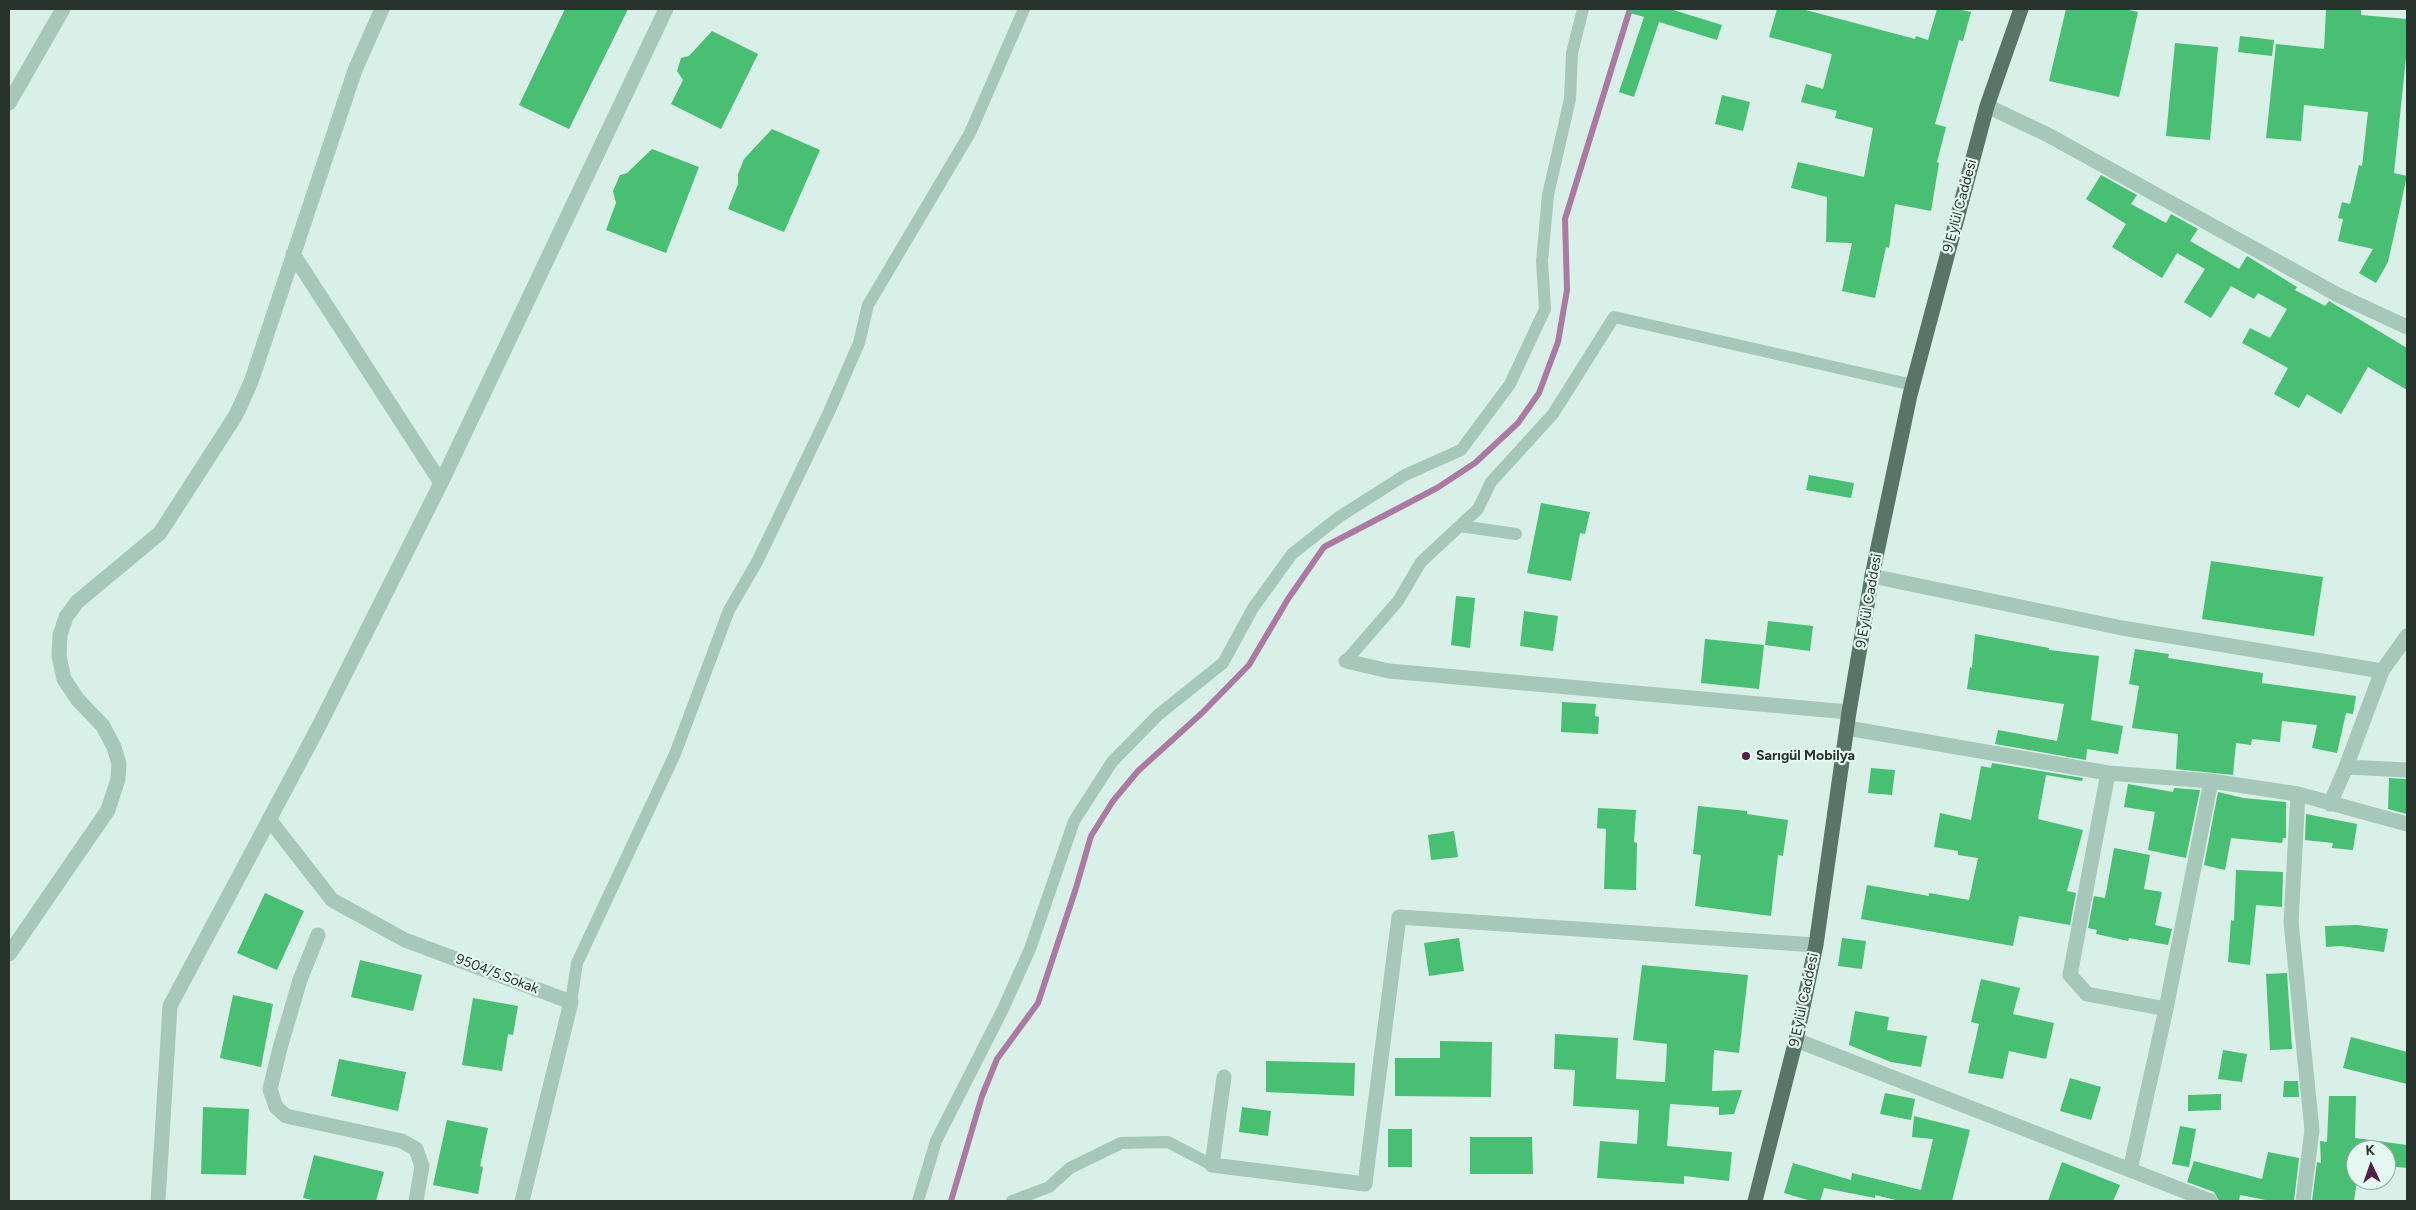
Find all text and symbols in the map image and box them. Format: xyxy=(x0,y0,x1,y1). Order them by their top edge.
street label: 9 Eylül Caddesi xyxy=(1940,158,1980,254)
street label: 9 Eylül Caddesi xyxy=(1852,553,1886,649)
place label: Sarıgül Mobilya xyxy=(1756,748,1855,764)
marker: Sarıgül Mobilya xyxy=(1740,750,1752,762)
street label: 9504/5.Sokak xyxy=(453,951,541,997)
street label: 9 Eylül Caddesi xyxy=(1786,952,1822,1048)
north arrow xyxy=(2346,1140,2396,1190)
text: K xyxy=(2365,1142,2375,1159)

